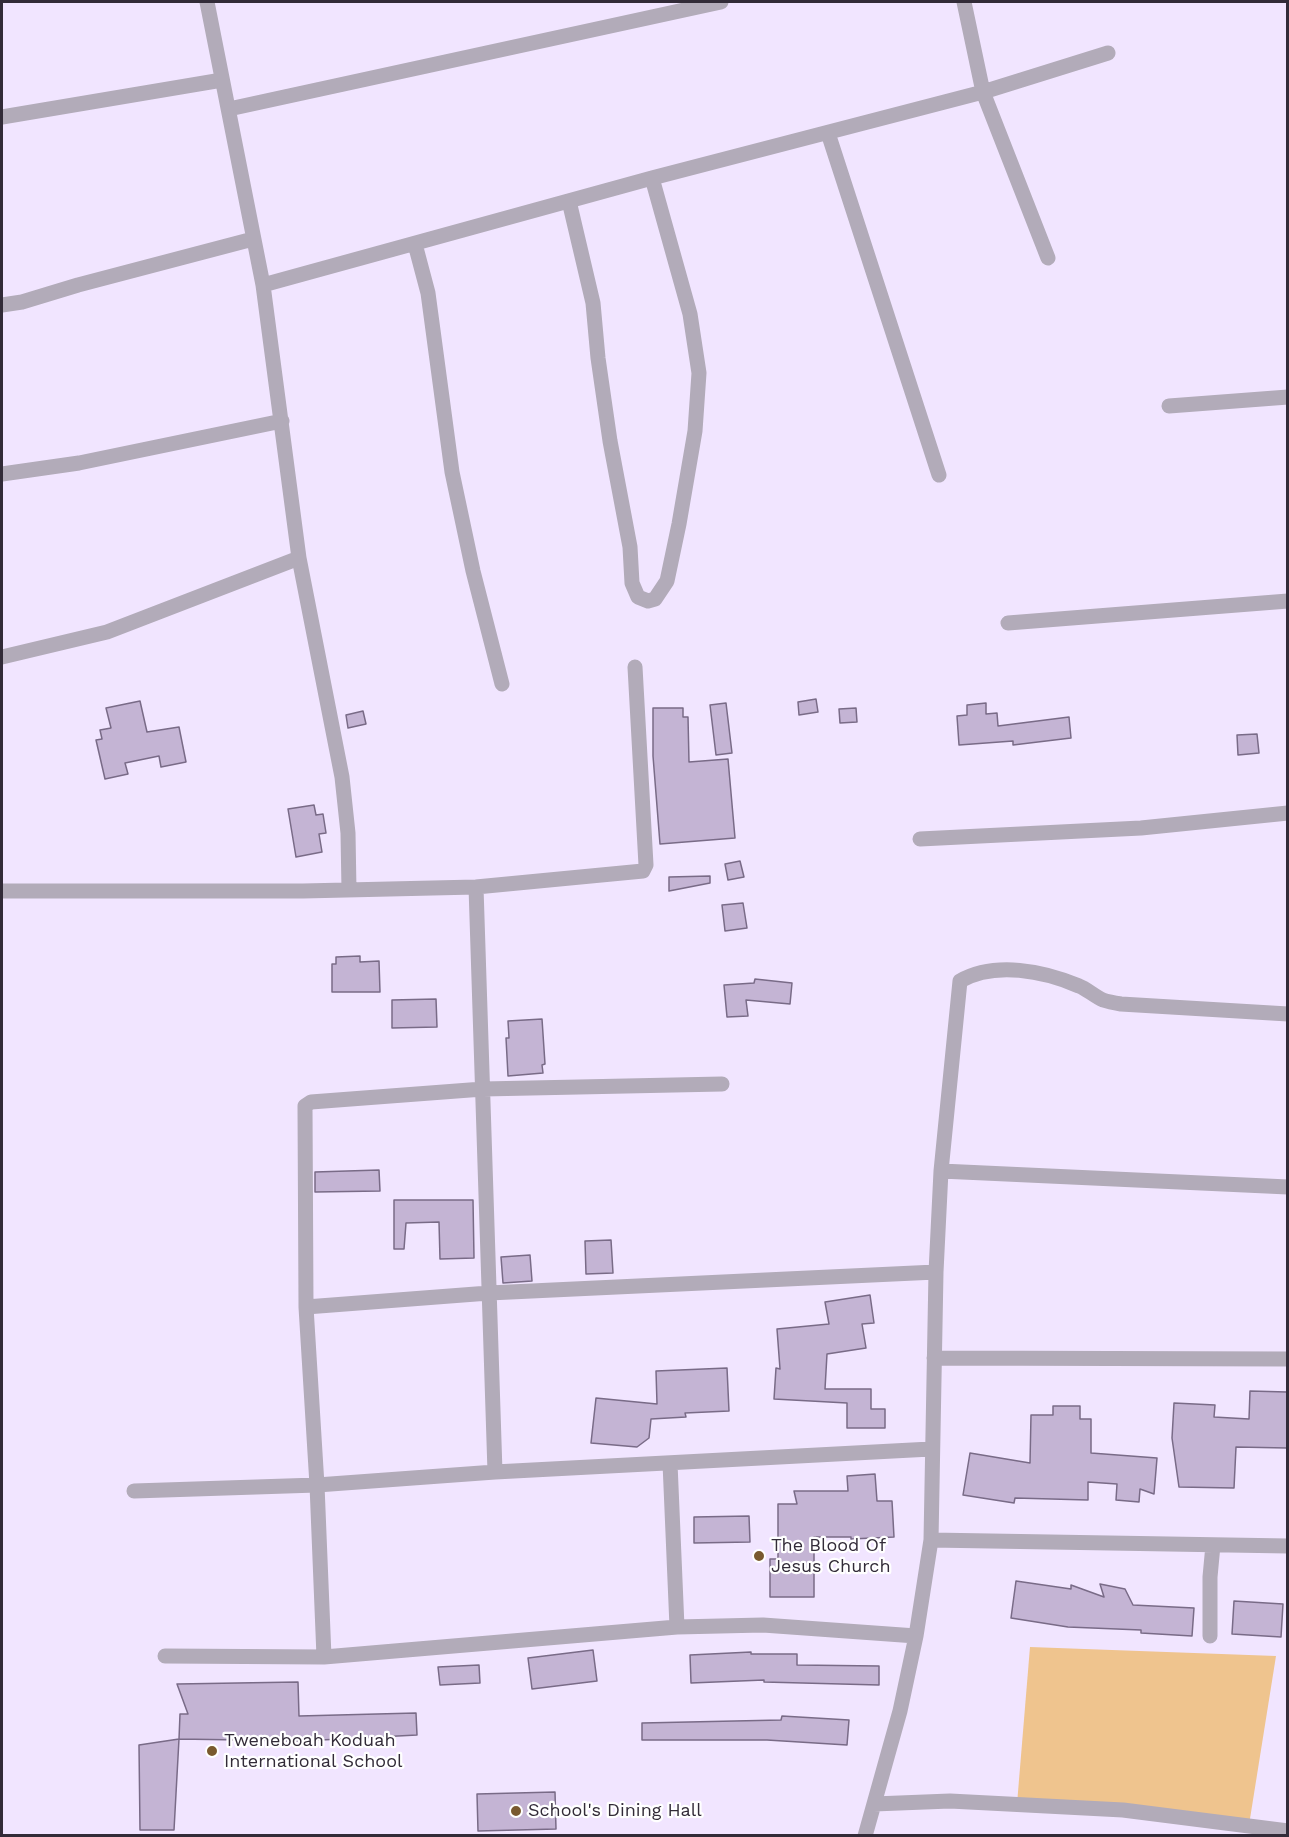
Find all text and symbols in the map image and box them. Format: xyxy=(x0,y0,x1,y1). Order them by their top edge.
place label: The Blood Of Jesus Church xyxy=(771,1535,891,1578)
marker: The Blood Of Jesus Church xyxy=(752,1549,766,1563)
place label: Tweneboah Koduah International School xyxy=(224,1730,402,1772)
marker: Tweneboah Koduah International School xyxy=(205,1744,219,1758)
place label: School's Dining Hall xyxy=(528,1800,702,1822)
marker: School's Dining Hall xyxy=(509,1804,523,1818)

